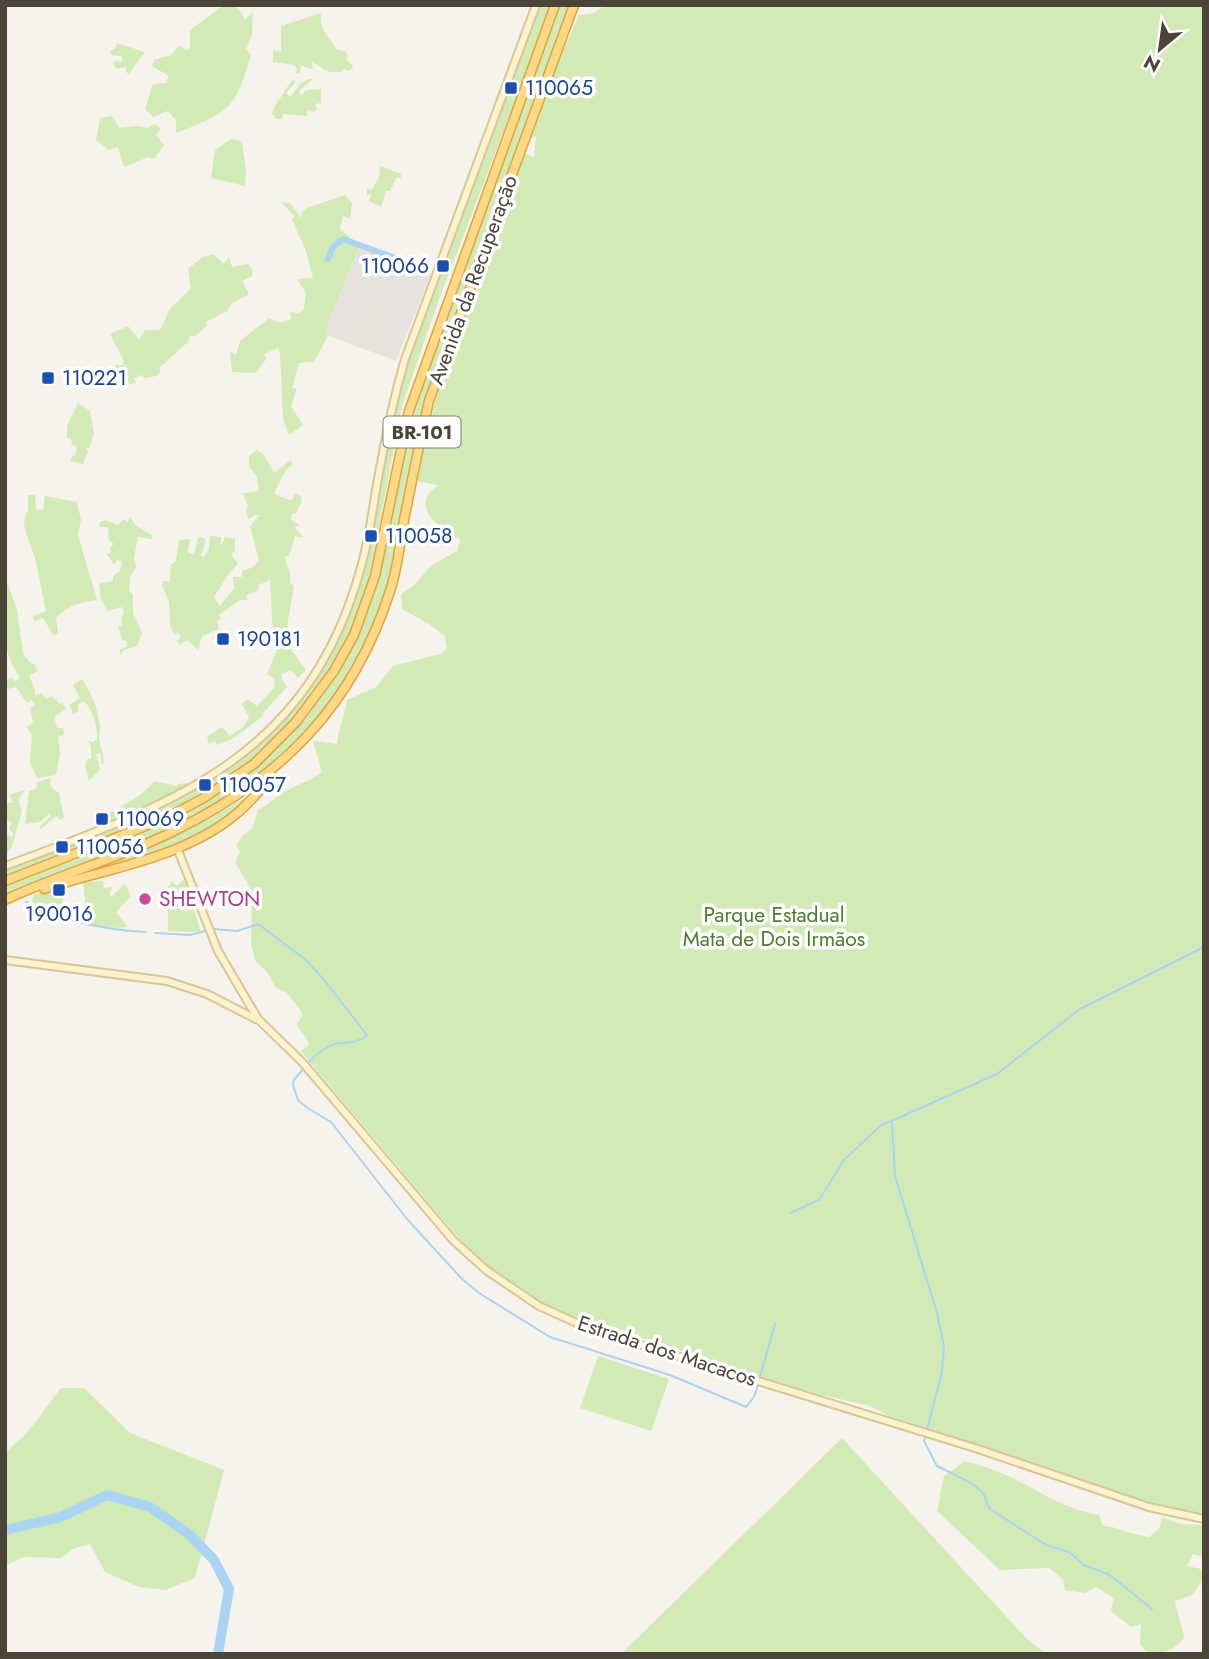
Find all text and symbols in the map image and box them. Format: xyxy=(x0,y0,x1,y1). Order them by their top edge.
north arrow xyxy=(1125,14,1195,84)
text: N xyxy=(1139,48,1165,79)
place label: 110065 xyxy=(525,73,593,103)
marker: 110065 xyxy=(503,80,519,96)
street label: Avenida da Recuperação xyxy=(421,171,525,389)
place label: 110066 xyxy=(361,251,429,281)
marker: 110066 xyxy=(435,258,451,274)
place label: 110221 xyxy=(62,363,127,393)
marker: 110221 xyxy=(40,370,56,386)
road number: BR-101 xyxy=(384,416,460,448)
place label: 110058 xyxy=(385,521,452,551)
marker: 110058 xyxy=(363,528,379,544)
place label: 190181 xyxy=(237,624,302,654)
marker: 190181 xyxy=(215,631,231,647)
place label: 110057 xyxy=(219,770,286,800)
marker: 110057 xyxy=(197,777,213,793)
place label: 110069 xyxy=(116,804,184,834)
marker: 110069 xyxy=(94,811,110,827)
place label: 110056 xyxy=(76,832,144,862)
marker: 110056 xyxy=(54,839,70,855)
marker: 190016 xyxy=(51,882,67,898)
place label: SHEWTON xyxy=(159,884,260,914)
marker: SHEWTON xyxy=(137,891,153,907)
place label: 190016 xyxy=(25,899,93,929)
park label: Parque Estadual Mata de Dois Irmãos xyxy=(683,900,865,954)
street label: Estrada dos Macacos xyxy=(574,1308,760,1394)

